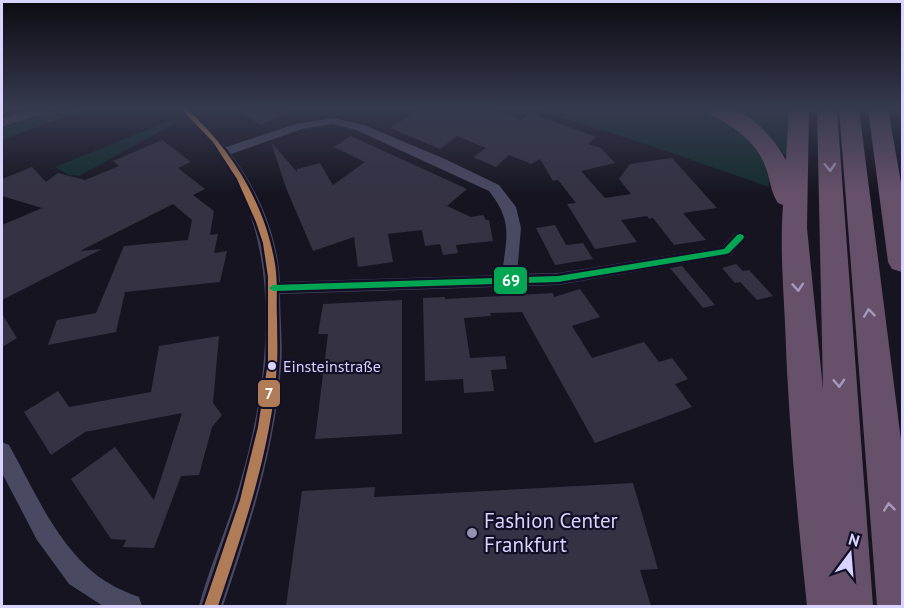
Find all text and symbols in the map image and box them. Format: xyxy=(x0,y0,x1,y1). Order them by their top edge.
one-way arrow xyxy=(823,163,836,172)
line badge: 69 xyxy=(493,266,528,295)
text: 69 xyxy=(502,270,520,290)
one-way arrow xyxy=(791,282,804,291)
one-way arrow xyxy=(863,308,876,317)
place label: Einsteinstraße xyxy=(283,356,381,376)
marker: Einsteinstraße xyxy=(266,360,278,372)
line badge: 7 xyxy=(257,379,281,408)
one-way arrow xyxy=(833,379,846,388)
text: 7 xyxy=(264,383,274,403)
one-way arrow xyxy=(883,502,896,511)
place label: Fashion Center Frankfurt xyxy=(484,507,618,558)
north arrow xyxy=(820,524,880,584)
marker: Fashion Center Frankfurt xyxy=(465,526,479,540)
text: N xyxy=(846,529,862,551)

